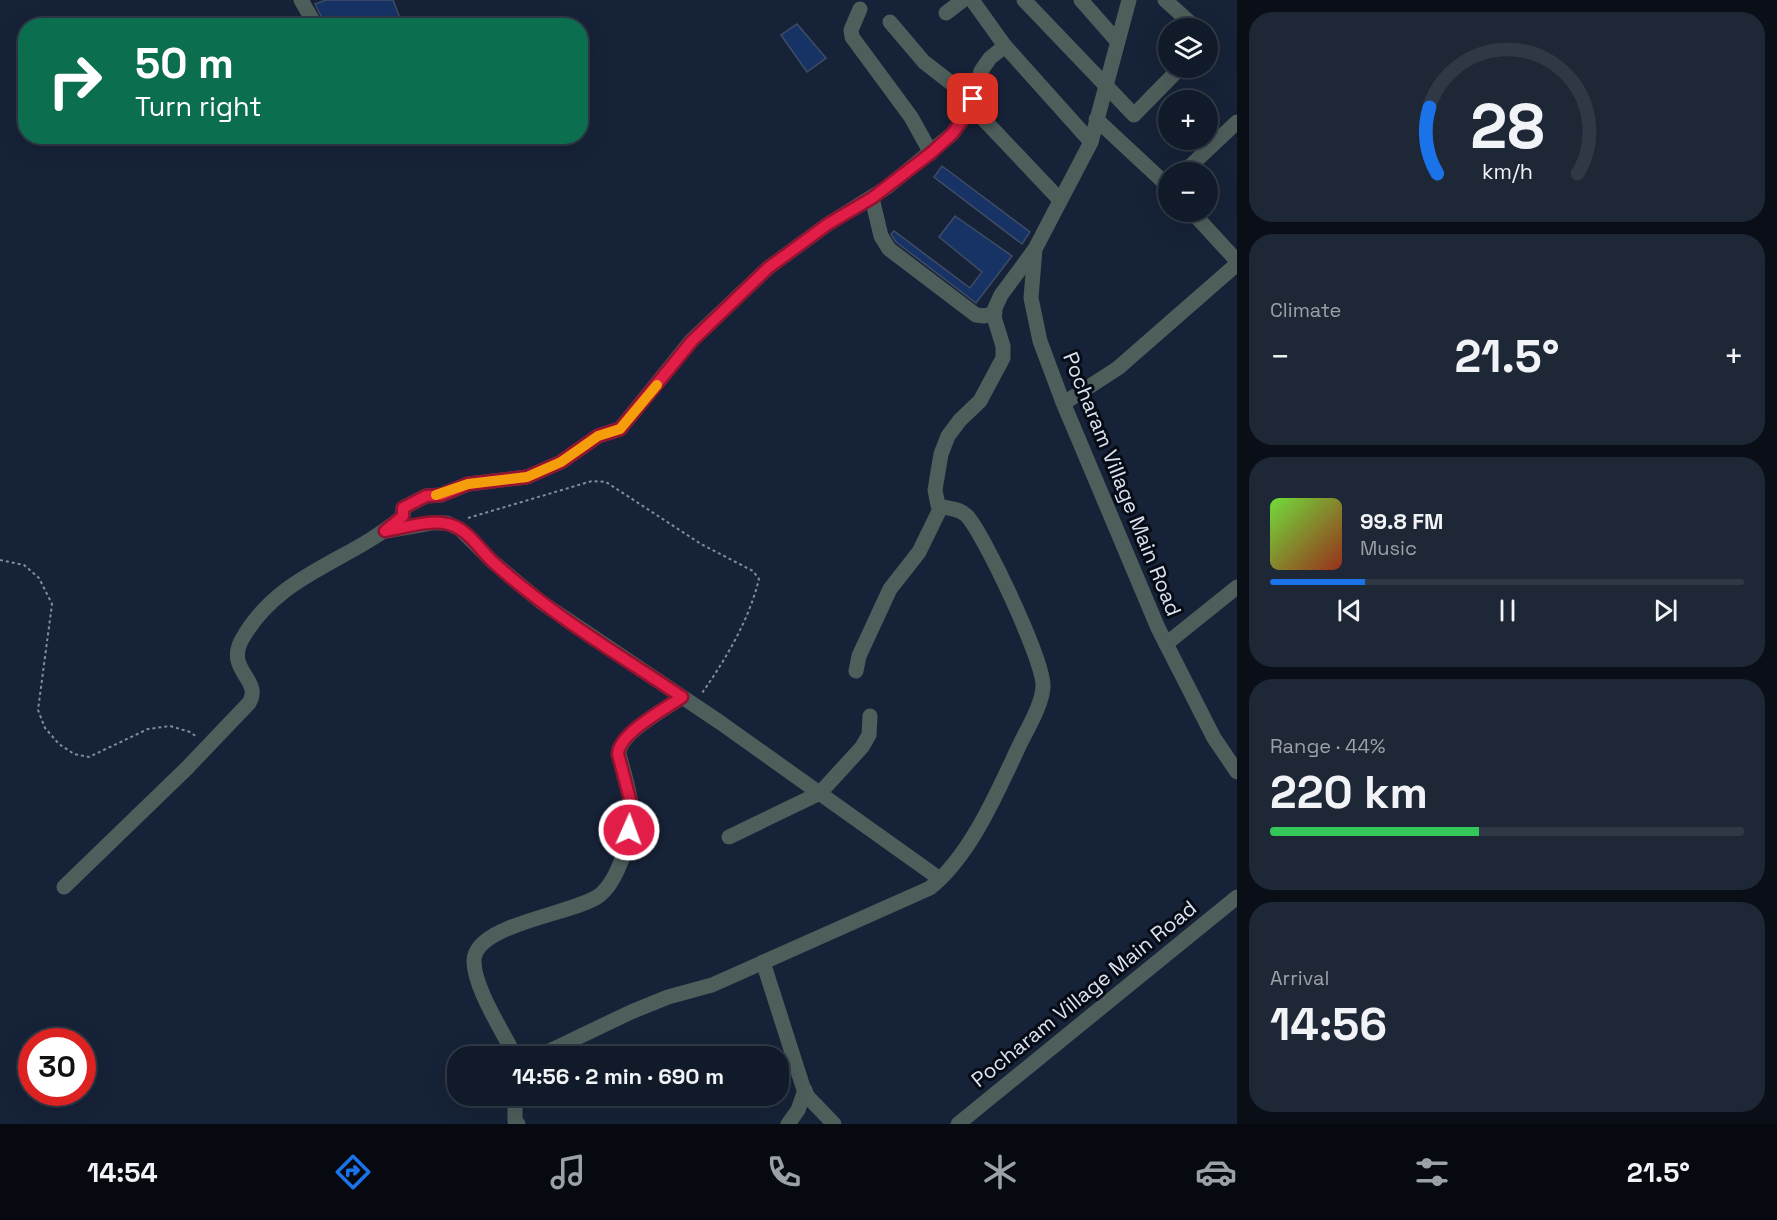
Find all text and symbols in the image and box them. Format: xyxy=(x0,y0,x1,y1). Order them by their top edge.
map controls xyxy=(1158,18,1218,222)
button: layers xyxy=(1158,18,1218,78)
text: 50 m xyxy=(135,37,234,90)
icon: right xyxy=(36,42,114,120)
pin xyxy=(947,73,998,124)
icon: arrive xyxy=(956,82,989,115)
text: 28 xyxy=(1470,87,1544,166)
text: Turn right xyxy=(135,89,262,124)
button: + xyxy=(1158,90,1218,150)
text: km/h xyxy=(1481,159,1533,186)
button: − xyxy=(1158,162,1218,222)
text: Climate xyxy=(1270,297,1341,323)
text: 21.5° xyxy=(1454,328,1560,385)
text: − xyxy=(1270,336,1290,378)
text: + xyxy=(1724,336,1744,378)
street label: Pocharam Village Main Road xyxy=(1057,348,1188,620)
text: 99.8 FM xyxy=(1360,507,1443,535)
text: Music xyxy=(1360,535,1417,561)
icon: previous xyxy=(1333,594,1366,627)
icon: pause xyxy=(1491,594,1524,627)
icon: next xyxy=(1649,594,1682,627)
text: Range · 44% xyxy=(1270,733,1386,759)
text: 220 km xyxy=(1270,764,1428,821)
position arrow xyxy=(597,798,661,862)
street label: Pocharam Village Main Road xyxy=(965,894,1202,1093)
text: Arrival xyxy=(1270,965,1329,991)
text: 14:56 xyxy=(1270,996,1387,1053)
speed limit sign: 30 xyxy=(18,1028,96,1106)
text: 14:56 · 2 min · 690 m xyxy=(512,1062,724,1090)
icon: directions xyxy=(332,1151,374,1193)
icon: music xyxy=(547,1151,589,1193)
icon: phone xyxy=(763,1151,805,1193)
icon: climate xyxy=(979,1151,1021,1193)
icon: car xyxy=(1195,1151,1237,1193)
icon: filters xyxy=(1411,1151,1453,1193)
text: 14:54 xyxy=(87,1155,158,1190)
text: 21.5° xyxy=(1627,1155,1690,1190)

